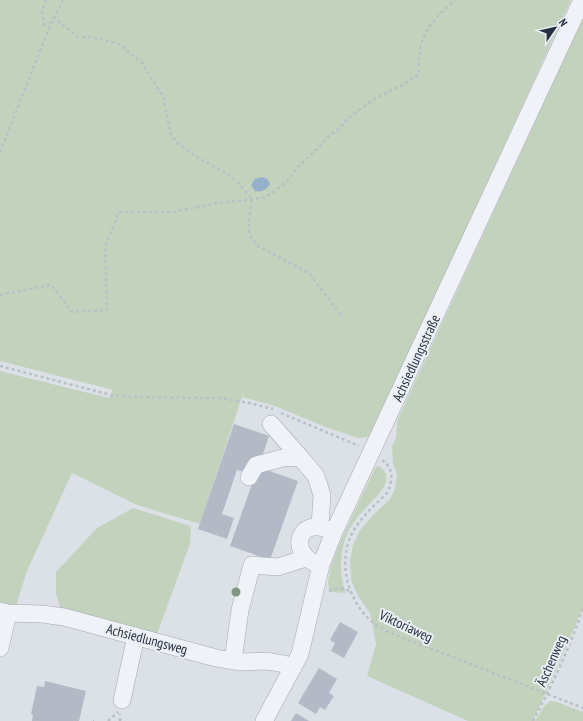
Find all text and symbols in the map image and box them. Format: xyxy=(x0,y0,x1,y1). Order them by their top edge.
north arrow xyxy=(535,8,575,48)
text: N xyxy=(556,16,571,29)
street label: Achsiedlungsstraße xyxy=(388,311,444,404)
street label: Viktoriaweg xyxy=(375,605,436,646)
street label: Achsiedlungsweg xyxy=(104,620,190,658)
street label: Äschenweg xyxy=(532,633,570,689)

